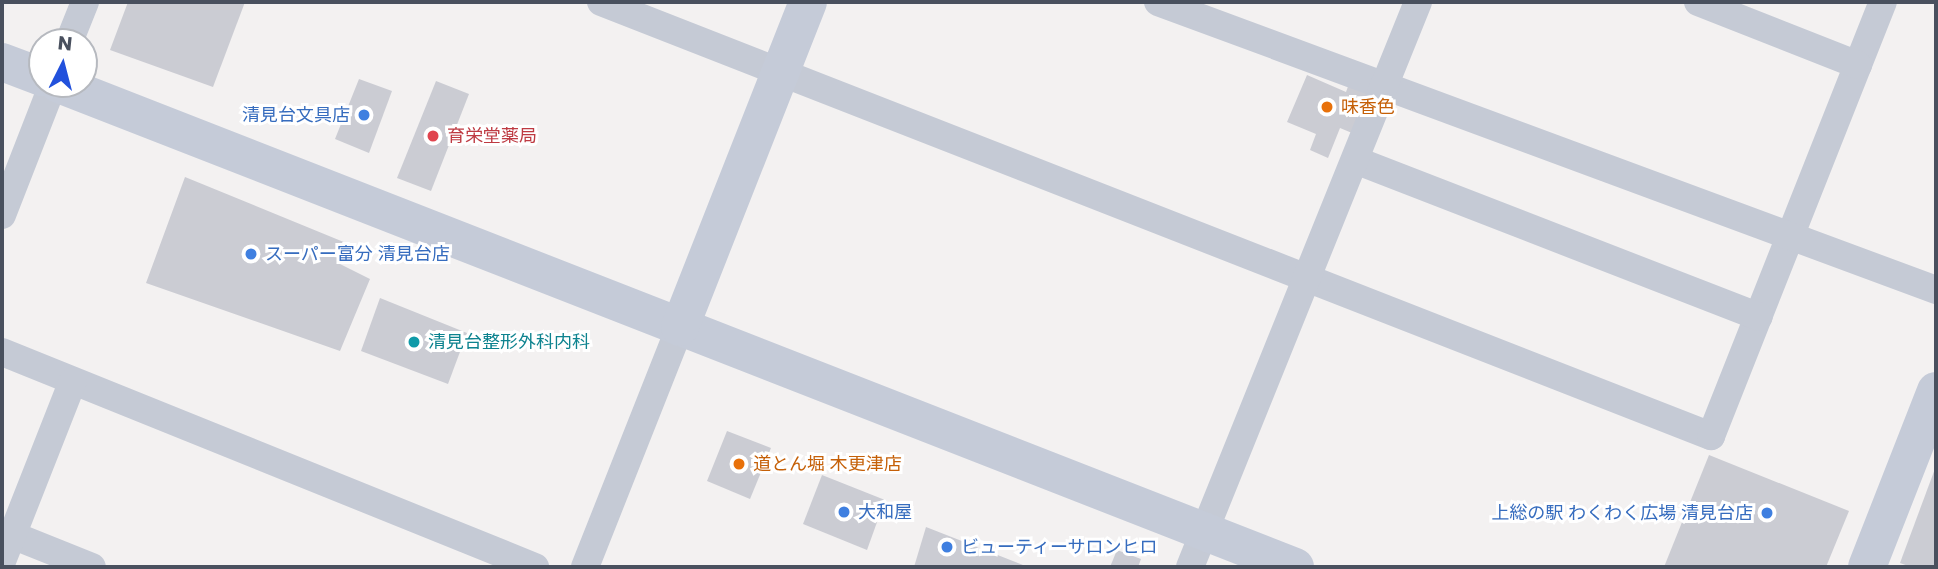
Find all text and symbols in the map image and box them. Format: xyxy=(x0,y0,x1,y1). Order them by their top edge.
north arrow xyxy=(28,28,98,98)
text: N xyxy=(57,29,74,58)
place label: 味香色 xyxy=(1341,96,1395,118)
marker: 味香色 xyxy=(1319,99,1335,115)
place label: 清見台文具店 xyxy=(242,104,350,126)
marker: 清見台文具店 xyxy=(356,107,372,123)
place label: 育栄堂薬局 xyxy=(447,125,537,147)
marker: 育栄堂薬局 xyxy=(425,128,441,144)
place label: スーパー富分 清見台店 xyxy=(265,243,450,265)
marker: スーパー富分 清見台店 xyxy=(243,246,259,262)
place label: 清見台整形外科内科 xyxy=(428,331,590,353)
marker: 清見台整形外科内科 xyxy=(406,334,422,350)
place label: 道とん堀 木更津店 xyxy=(753,453,902,475)
marker: 道とん堀 木更津店 xyxy=(731,456,747,472)
place label: 大和屋 xyxy=(858,501,912,523)
place label: 上総の駅 わくわく広場 清見台店 xyxy=(1491,502,1753,524)
marker: 大和屋 xyxy=(836,504,852,520)
marker: 上総の駅 わくわく広場 清見台店 xyxy=(1759,505,1775,521)
place label: ビューティーサロンヒロ xyxy=(961,536,1159,558)
marker: ビューティーサロンヒロ xyxy=(939,539,955,555)

